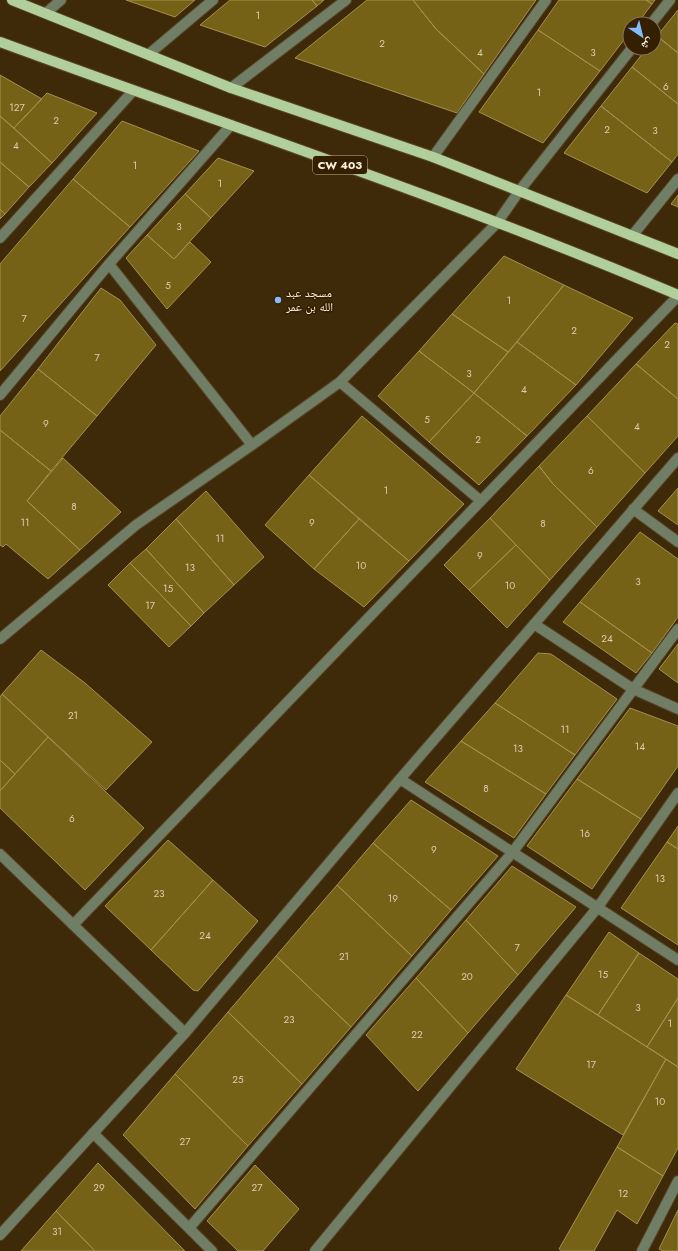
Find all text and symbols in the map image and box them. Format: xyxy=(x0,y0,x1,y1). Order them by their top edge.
house number: 1 xyxy=(256,8,260,23)
north arrow xyxy=(622,16,662,56)
text: ش xyxy=(638,34,657,54)
house number: 2 xyxy=(379,36,385,51)
house number: 4 xyxy=(477,45,483,60)
house number: 3 xyxy=(590,45,596,60)
house number: 6 xyxy=(663,79,669,94)
house number: 1 xyxy=(537,85,541,100)
house number: 127 xyxy=(9,100,25,115)
house number: 2 xyxy=(53,113,59,128)
house number: 2 xyxy=(604,122,610,137)
house number: 3 xyxy=(652,123,658,138)
house number: 4 xyxy=(13,138,19,153)
road number: CW 403 xyxy=(313,156,367,174)
house number: 1 xyxy=(133,158,137,173)
house number: 1 xyxy=(218,176,222,191)
house number: 3 xyxy=(176,219,182,234)
house number: 5 xyxy=(165,278,171,293)
place label: مسجد عبد الله بن عمر xyxy=(285,284,333,316)
house number: 1 xyxy=(507,293,511,308)
marker: مسجد عبد الله بن عمر xyxy=(273,295,283,305)
house number: 7 xyxy=(21,311,27,326)
house number: 2 xyxy=(571,323,577,338)
house number: 2 xyxy=(664,337,670,352)
house number: 7 xyxy=(94,350,100,365)
house number: 3 xyxy=(466,366,472,381)
house number: 4 xyxy=(521,382,527,397)
house number: 5 xyxy=(424,412,430,427)
house number: 9 xyxy=(43,416,49,431)
house number: 4 xyxy=(634,419,640,434)
house number: 2 xyxy=(475,432,481,447)
house number: 6 xyxy=(588,463,594,478)
house number: 1 xyxy=(384,483,388,498)
house number: 8 xyxy=(71,499,77,514)
house number: 11 xyxy=(21,515,30,530)
house number: 9 xyxy=(309,515,315,530)
house number: 8 xyxy=(540,516,546,531)
house number: 11 xyxy=(216,531,225,546)
house number: 9 xyxy=(477,548,483,563)
house number: 10 xyxy=(356,558,366,573)
house number: 13 xyxy=(185,560,196,575)
house number: 3 xyxy=(635,574,641,589)
house number: 10 xyxy=(505,578,515,593)
house number: 15 xyxy=(163,581,173,596)
house number: 17 xyxy=(145,598,156,613)
house number: 24 xyxy=(601,631,613,646)
house number: 21 xyxy=(68,708,78,723)
house number: 11 xyxy=(561,722,570,737)
house number: 14 xyxy=(635,739,645,754)
house number: 13 xyxy=(513,741,524,756)
house number: 8 xyxy=(483,781,489,796)
house number: 6 xyxy=(69,811,75,826)
house number: 16 xyxy=(580,826,590,841)
house number: 9 xyxy=(431,842,437,857)
house number: 13 xyxy=(655,871,666,886)
house number: 23 xyxy=(153,886,165,901)
house number: 19 xyxy=(388,891,398,906)
house number: 24 xyxy=(199,928,211,943)
house number: 7 xyxy=(514,940,520,955)
house number: 21 xyxy=(339,949,349,964)
house number: 15 xyxy=(598,967,608,982)
house number: 20 xyxy=(461,969,473,984)
house number: 3 xyxy=(635,1000,641,1015)
house number: 23 xyxy=(283,1012,295,1027)
house number: 1 xyxy=(668,1016,672,1031)
house number: 22 xyxy=(411,1027,423,1042)
house number: 17 xyxy=(586,1057,597,1072)
house number: 25 xyxy=(232,1072,244,1087)
house number: 10 xyxy=(655,1094,665,1109)
house number: 27 xyxy=(180,1134,191,1149)
house number: 29 xyxy=(93,1180,105,1195)
house number: 27 xyxy=(252,1180,263,1195)
house number: 12 xyxy=(618,1186,628,1201)
house number: 31 xyxy=(52,1224,62,1239)

